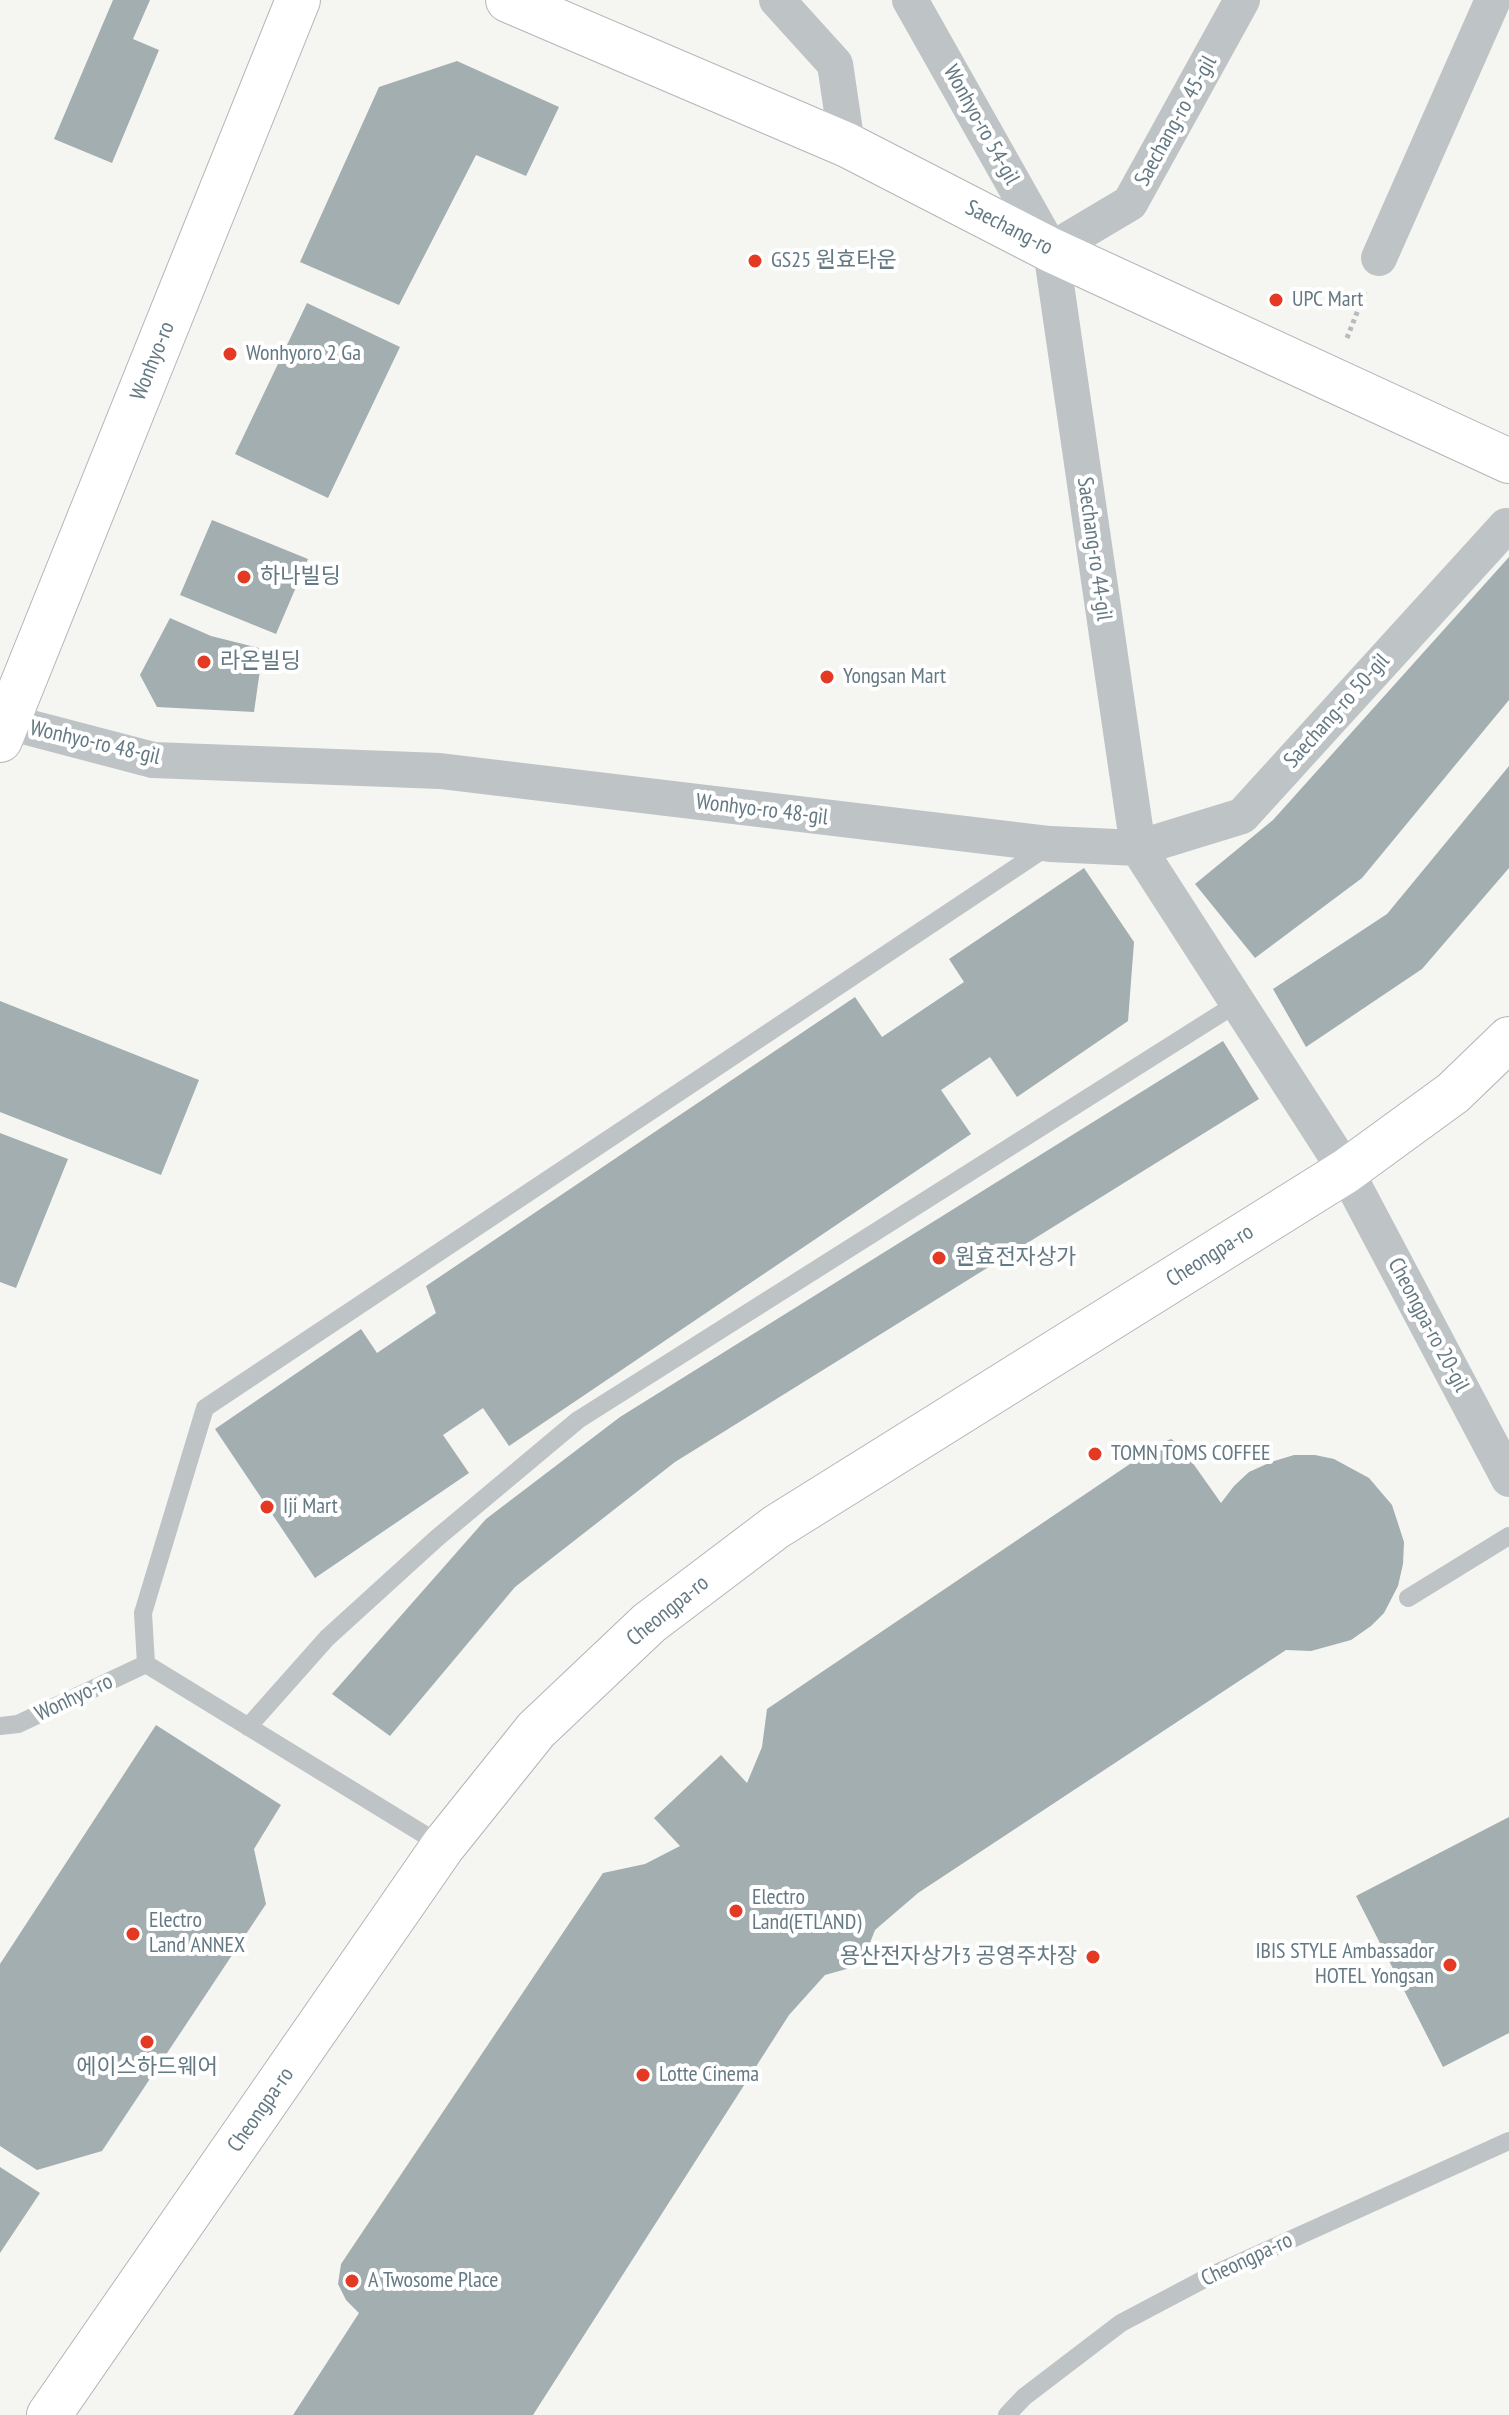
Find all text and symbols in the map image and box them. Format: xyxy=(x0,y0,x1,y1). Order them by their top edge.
street label: Saechang-ro 45-gil xyxy=(1129,51,1223,191)
street label: Wonhyo-ro 54-gil xyxy=(937,61,1025,189)
street label: Saechang-ro xyxy=(961,195,1057,261)
place label: GS25 원효타운 xyxy=(771,248,897,274)
marker: GS25 원효타운 xyxy=(746,252,764,270)
place label: UPC Mart xyxy=(1292,287,1363,313)
marker: UPC Mart xyxy=(1267,291,1285,309)
street label: Wonhyo-ro xyxy=(125,318,181,404)
place label: Wonhyoro 2 Ga xyxy=(246,341,361,367)
marker: Wonhyoro 2 Ga xyxy=(221,345,239,363)
street label: Saechang-ro 44-gil xyxy=(1071,475,1117,623)
place label: 하나빌딩 xyxy=(260,564,341,590)
marker: 하나빌딩 xyxy=(235,568,253,586)
street label: Saechang-ro 50-gil xyxy=(1279,648,1395,774)
place label: 라온빌딩 xyxy=(220,649,301,675)
marker: 라온빌딩 xyxy=(195,653,213,671)
place label: Yongsan Mart xyxy=(843,664,946,690)
marker: Yongsan Mart xyxy=(818,668,836,686)
street label: Wonhyo-ro 48-gil xyxy=(27,715,163,771)
street label: Wonhyo-ro 48-gil xyxy=(694,789,830,831)
street label: Cheongpa-ro xyxy=(1162,1219,1258,1293)
place label: 원효전자상가 xyxy=(955,1245,1076,1271)
marker: 원효전자상가 xyxy=(930,1249,948,1267)
street label: Cheongpa-ro 20-gil xyxy=(1382,1254,1474,1396)
place label: TOMN TOMS COFFEE xyxy=(1111,1441,1271,1467)
marker: TOMN TOMS COFFEE xyxy=(1086,1445,1104,1463)
place label: Iji Mart xyxy=(283,1494,338,1520)
marker: Iji Mart xyxy=(258,1498,276,1516)
street label: Cheongpa-ro xyxy=(622,1570,714,1652)
street label: Wonhyo-ro xyxy=(31,1669,117,1727)
place label: Electro Land(ETLAND) xyxy=(752,1885,861,1936)
marker: Electro Land(ETLAND) xyxy=(727,1902,745,1920)
place label: Electro Land ANNEX xyxy=(149,1908,245,1960)
marker: Electro Land ANNEX xyxy=(124,1925,142,1943)
place label: IBIS STYLE Ambassador HOTEL Yongsan xyxy=(1255,1939,1434,1990)
place label: 용산전자상가3 공영주차장 xyxy=(840,1944,1077,1970)
marker: 용산전자상가3 공영주차장 xyxy=(1084,1948,1102,1966)
marker: IBIS STYLE Ambassador HOTEL Yongsan xyxy=(1441,1956,1459,1974)
marker: 에이스하드웨어 xyxy=(138,2033,156,2051)
place label: 에이스하드웨어 xyxy=(76,2055,218,2081)
street label: Cheongpa-ro xyxy=(222,2062,300,2158)
place label: Lotte Cinema xyxy=(659,2062,759,2088)
marker: Lotte Cinema xyxy=(634,2066,652,2084)
street label: Cheongpa-ro xyxy=(1197,2227,1297,2293)
place label: A Twosome Place xyxy=(368,2268,498,2294)
marker: A Twosome Place xyxy=(343,2272,361,2290)

